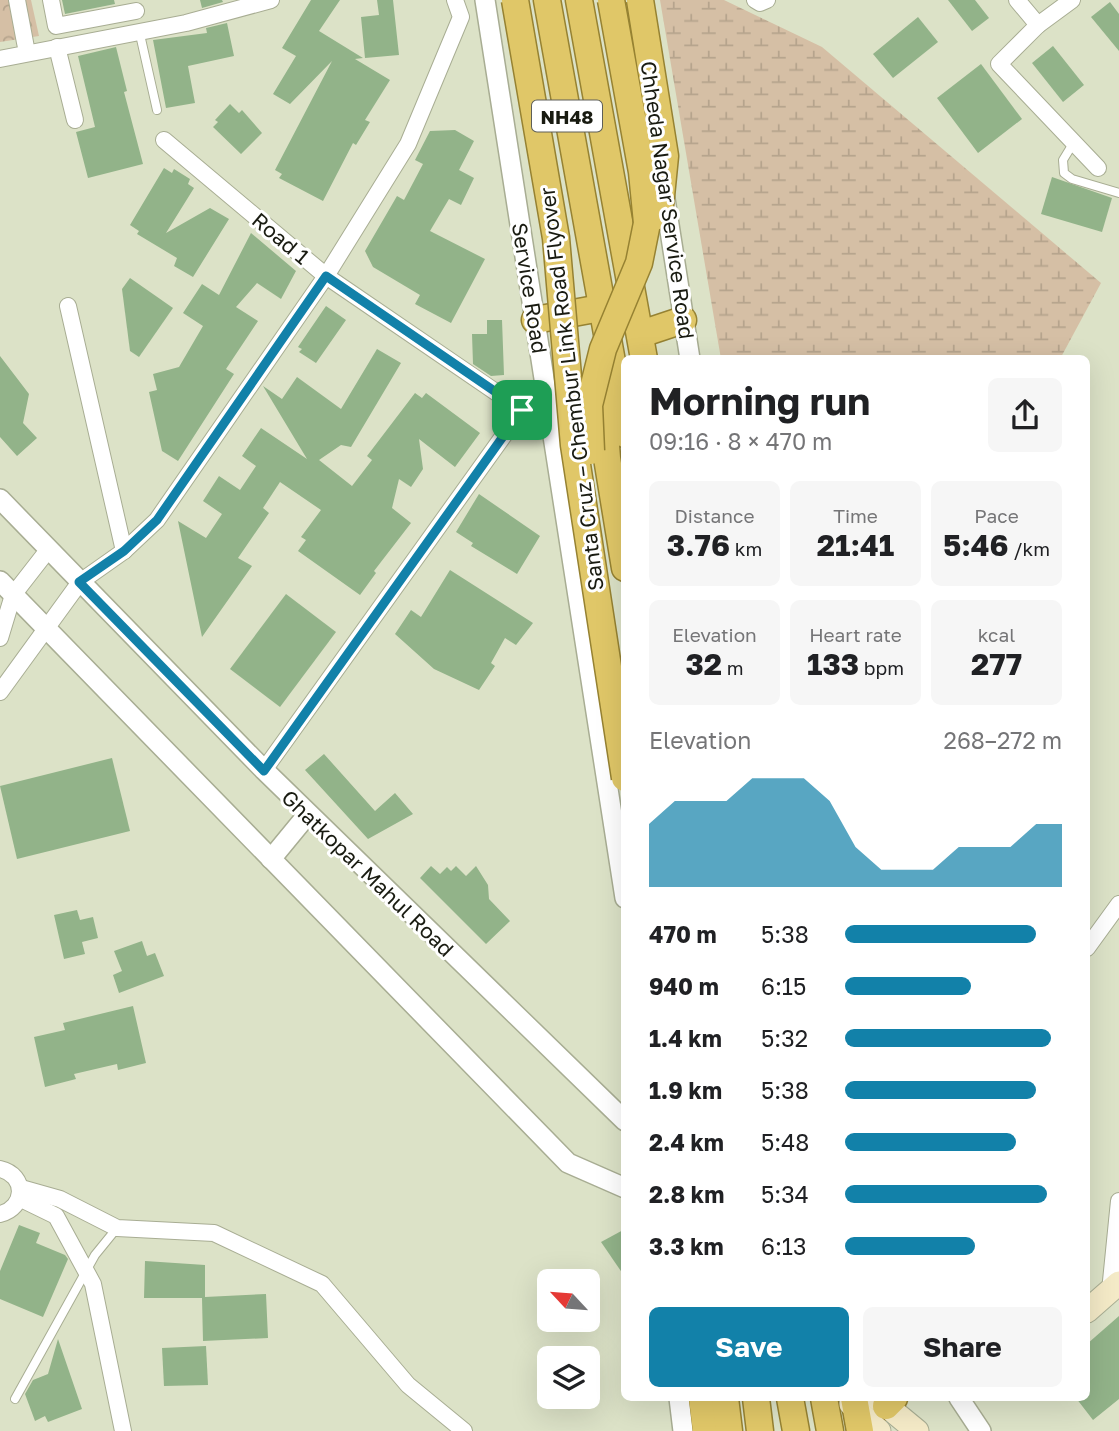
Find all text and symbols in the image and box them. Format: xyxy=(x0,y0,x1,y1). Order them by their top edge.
street label: Chheda Nagar Service Road xyxy=(636,59,700,341)
road number: NH48 xyxy=(532,100,602,132)
street label: Santa Cruz – Chembur Link Road Flyover xyxy=(533,186,609,592)
street label: Road 1 xyxy=(247,207,315,269)
street label: Service Road xyxy=(507,221,553,355)
text: Morning run xyxy=(649,378,870,423)
button: share xyxy=(988,378,1062,452)
pin xyxy=(492,380,552,440)
icon: arrive xyxy=(503,391,541,429)
text: 09:16 · 8 × 470 m xyxy=(649,427,832,455)
text: Distance xyxy=(675,504,754,527)
text: Time xyxy=(833,504,878,527)
text: Pace xyxy=(974,504,1019,527)
text: 3.76 xyxy=(667,527,730,563)
text: 21:41 xyxy=(817,527,894,563)
text: 5:46 xyxy=(943,527,1009,563)
text: km xyxy=(730,537,762,560)
text: /km xyxy=(1009,537,1050,560)
text: Elevation xyxy=(672,623,757,646)
text: Heart rate xyxy=(809,623,902,646)
text: kcal xyxy=(978,623,1015,646)
text: 32 xyxy=(685,646,722,682)
text: 133 xyxy=(807,646,859,682)
text: 277 xyxy=(971,646,1022,682)
text: m xyxy=(722,656,744,679)
text: bpm xyxy=(859,656,904,679)
text: Elevation xyxy=(649,726,751,754)
text: 268–272 m xyxy=(944,726,1062,754)
street label: Ghatkopar Mahul Road xyxy=(277,784,459,962)
text: 470 m xyxy=(649,920,717,948)
text: 5:38 xyxy=(761,920,809,948)
text: 940 m xyxy=(649,972,719,1000)
text: 6:15 xyxy=(761,972,806,1000)
text: 1.4 km xyxy=(649,1024,722,1052)
text: 5:32 xyxy=(761,1024,808,1052)
text: 1.9 km xyxy=(649,1076,722,1104)
text: 5:38 xyxy=(761,1076,809,1104)
text: 2.4 km xyxy=(649,1128,724,1156)
text: 5:48 xyxy=(761,1128,809,1156)
text: 2.8 km xyxy=(649,1180,724,1208)
text: 5:34 xyxy=(761,1180,809,1208)
text: 3.3 km xyxy=(649,1232,724,1260)
text: 6:13 xyxy=(761,1232,806,1260)
north arrow xyxy=(537,1269,600,1332)
map controls xyxy=(537,1269,600,1409)
button: Save xyxy=(649,1307,849,1387)
button: Share xyxy=(863,1307,1062,1387)
button: layers xyxy=(537,1346,600,1409)

